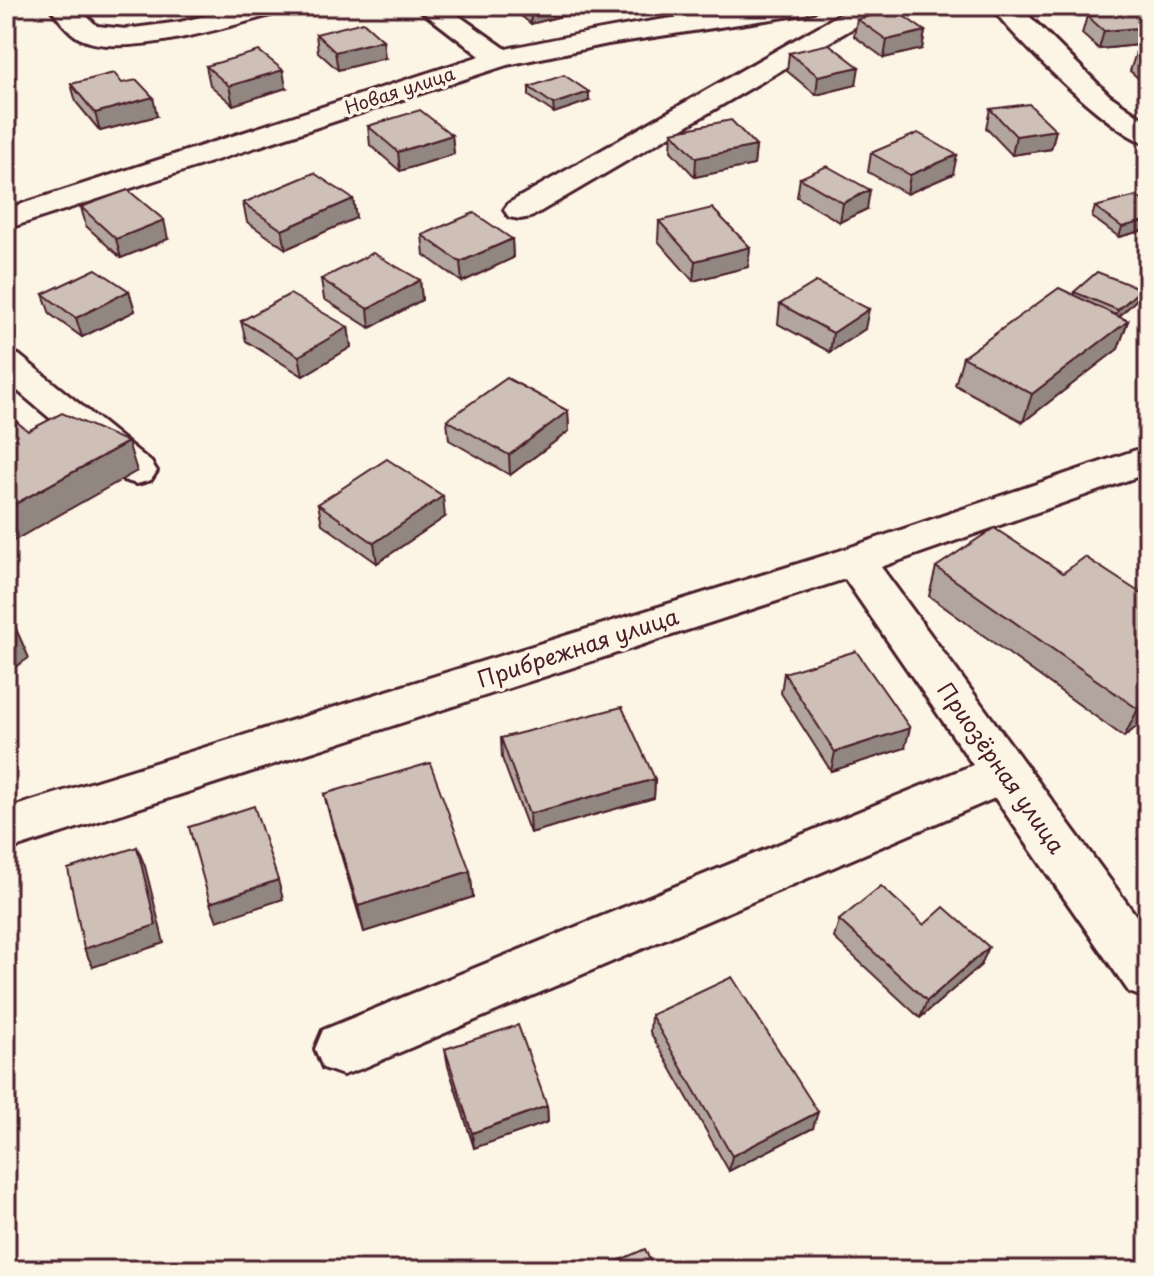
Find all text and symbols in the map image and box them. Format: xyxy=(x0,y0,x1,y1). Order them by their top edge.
street label: Новая улица xyxy=(341,59,459,120)
street label: Прибрежная улица xyxy=(473,598,682,695)
street label: Приозёрная улица xyxy=(931,675,1074,860)

